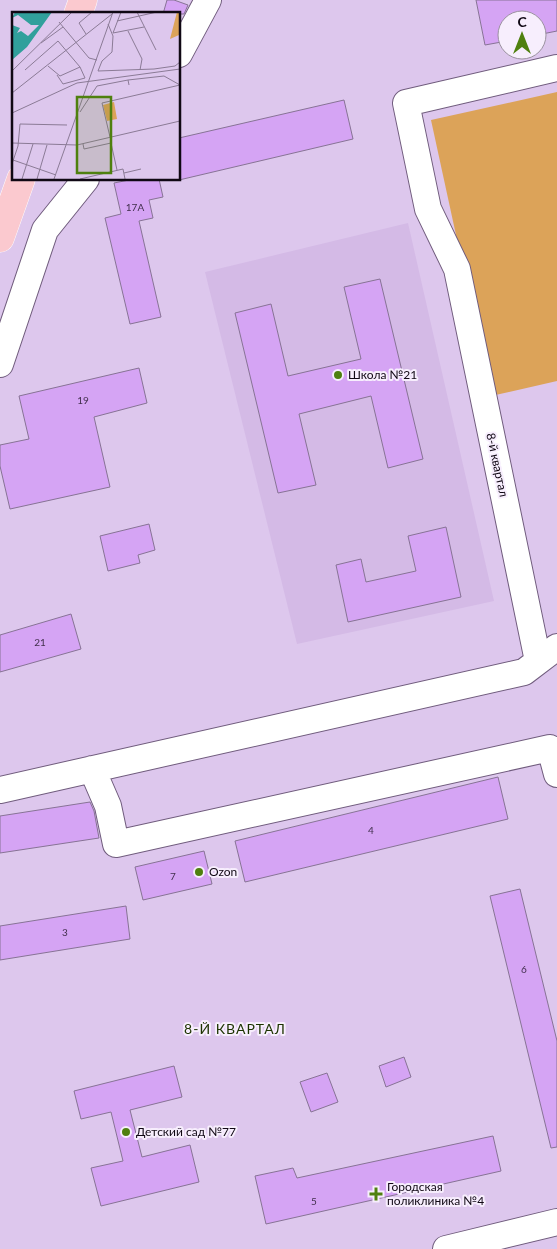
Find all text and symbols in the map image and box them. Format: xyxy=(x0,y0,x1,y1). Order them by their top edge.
north arrow xyxy=(497,10,547,60)
inset map xyxy=(12,12,180,180)
text: С xyxy=(517,13,527,30)
house number: 17А xyxy=(126,201,144,213)
place label: Школа №21 xyxy=(348,367,417,382)
marker: Школа №21 xyxy=(332,369,344,381)
house number: 19 xyxy=(77,394,89,406)
street label: 8-й квартал xyxy=(483,432,512,498)
house number: 21 xyxy=(34,636,46,648)
house number: 4 xyxy=(368,824,374,836)
place label: Ozon xyxy=(209,864,237,879)
marker: Ozon xyxy=(193,866,205,878)
house number: 7 xyxy=(170,870,176,882)
house number: 3 xyxy=(62,926,68,938)
house number: 6 xyxy=(521,963,527,975)
district label: 8-Й КВАРТАЛ xyxy=(184,1020,286,1037)
place label: Детский сад №77 xyxy=(136,1124,236,1139)
marker: Детский сад №77 xyxy=(120,1126,132,1138)
place label: Городская поликлиника №4 xyxy=(387,1179,484,1208)
marker: Городская поликлиника №4 xyxy=(369,1187,383,1201)
house number: 5 xyxy=(311,1195,317,1207)

